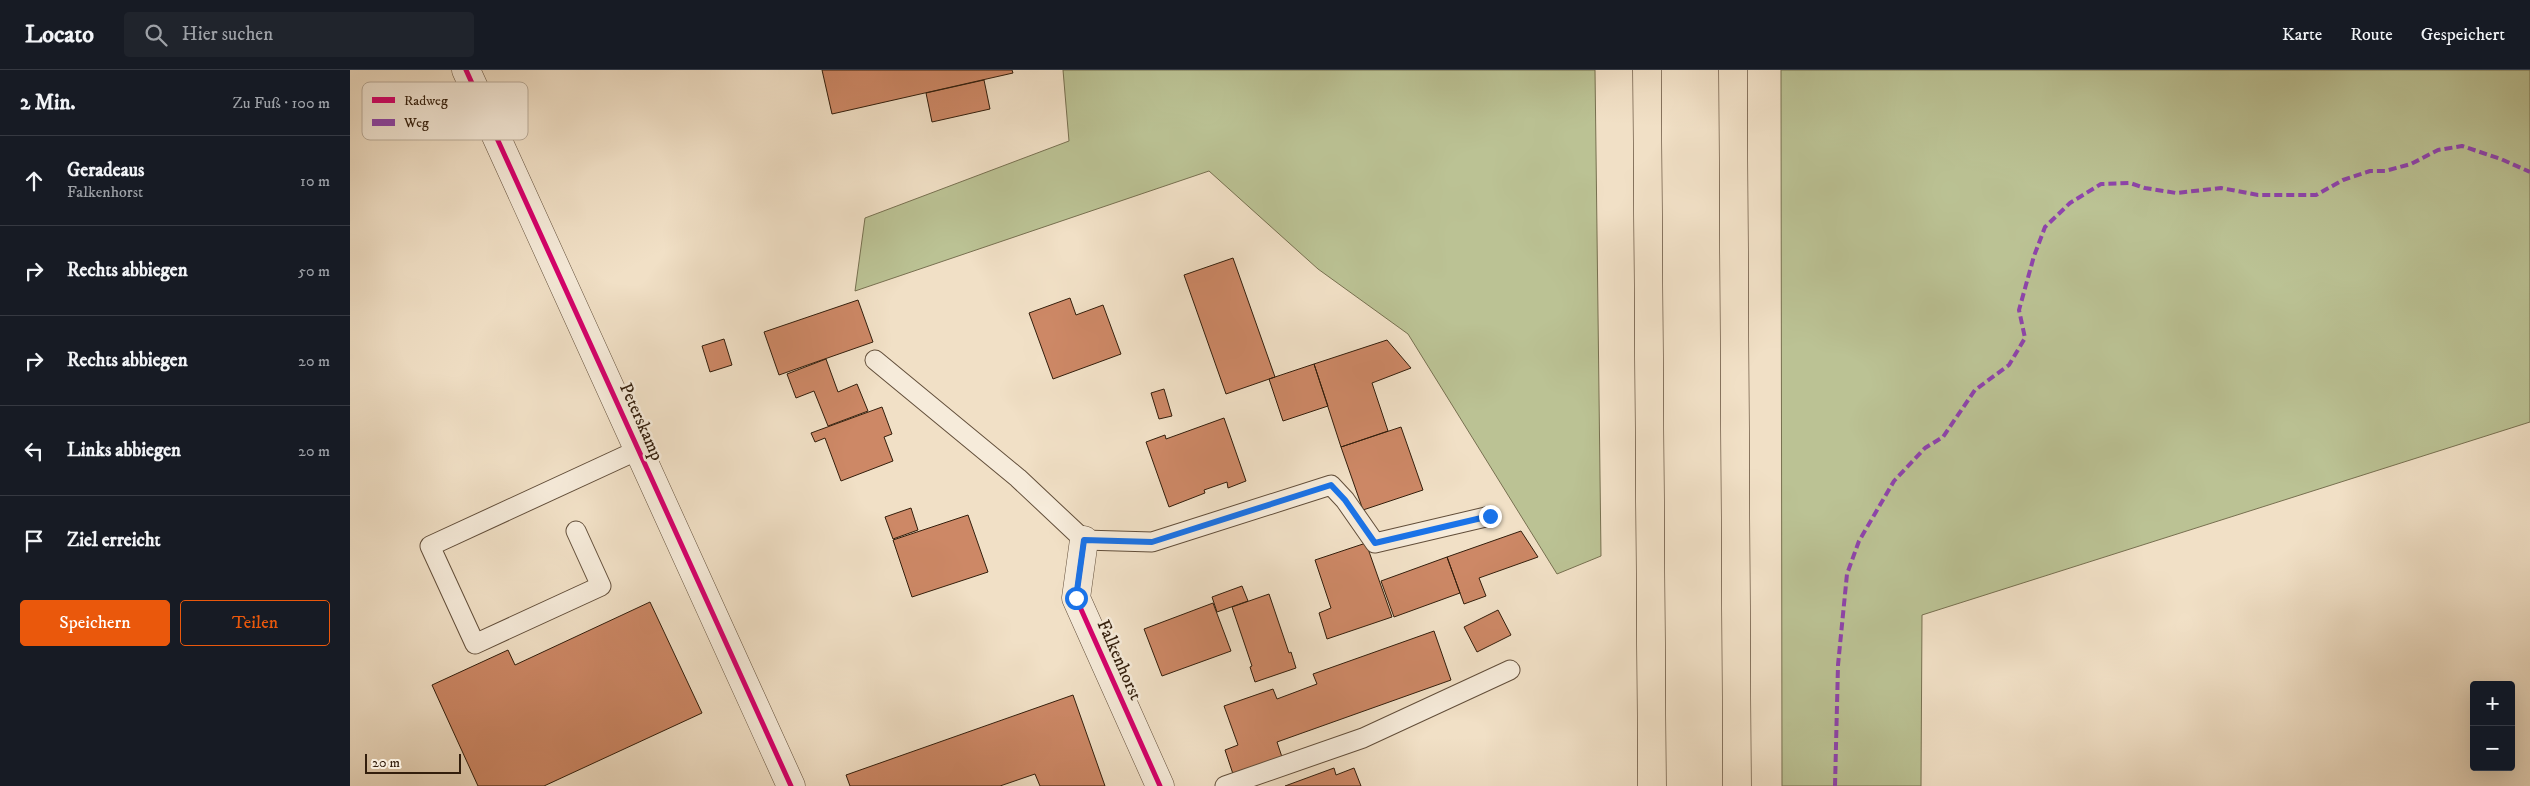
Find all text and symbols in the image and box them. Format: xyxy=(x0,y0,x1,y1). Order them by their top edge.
search box xyxy=(124,12,474,57)
text: Locato xyxy=(25,20,94,50)
icon: search xyxy=(142,21,170,49)
text: Hier suchen xyxy=(182,23,273,46)
text: Karte xyxy=(2282,24,2322,46)
text: Route xyxy=(2350,24,2393,46)
text: Gespeichert xyxy=(2421,24,2505,46)
legend xyxy=(362,82,528,140)
text: 2 Min. xyxy=(20,90,75,116)
text: Radweg xyxy=(404,92,448,110)
text: Zu Fuß · 100 m xyxy=(233,93,330,113)
text: Weg xyxy=(403,114,429,132)
text: Geradeaus xyxy=(67,159,144,182)
icon: ahead xyxy=(20,167,48,195)
text: 10 m xyxy=(300,171,330,191)
text: Falkenhorst xyxy=(67,182,143,202)
icon: right xyxy=(20,257,48,285)
text: Rechts abbiegen xyxy=(67,259,188,282)
text: 50 m xyxy=(298,261,330,281)
icon: right xyxy=(20,347,48,375)
text: Rechts abbiegen xyxy=(67,349,188,372)
text: 20 m xyxy=(298,351,330,371)
street label: Peterskamp xyxy=(614,380,668,464)
icon: left xyxy=(20,437,48,465)
text: Links abbiegen xyxy=(67,439,181,462)
text: 20 m xyxy=(298,441,330,461)
route end xyxy=(1479,505,1502,528)
icon: arrive xyxy=(20,527,48,555)
text: Ziel erreicht xyxy=(67,529,161,552)
route start xyxy=(1065,587,1088,610)
button: Speichern xyxy=(20,600,170,646)
button: Teilen xyxy=(180,600,330,646)
street label: Falkenhorst xyxy=(1092,616,1147,704)
map controls xyxy=(2470,681,2515,771)
button: + xyxy=(2470,681,2515,726)
button: − xyxy=(2470,726,2515,771)
scale bar xyxy=(365,751,461,774)
text: 20 m xyxy=(372,754,400,772)

